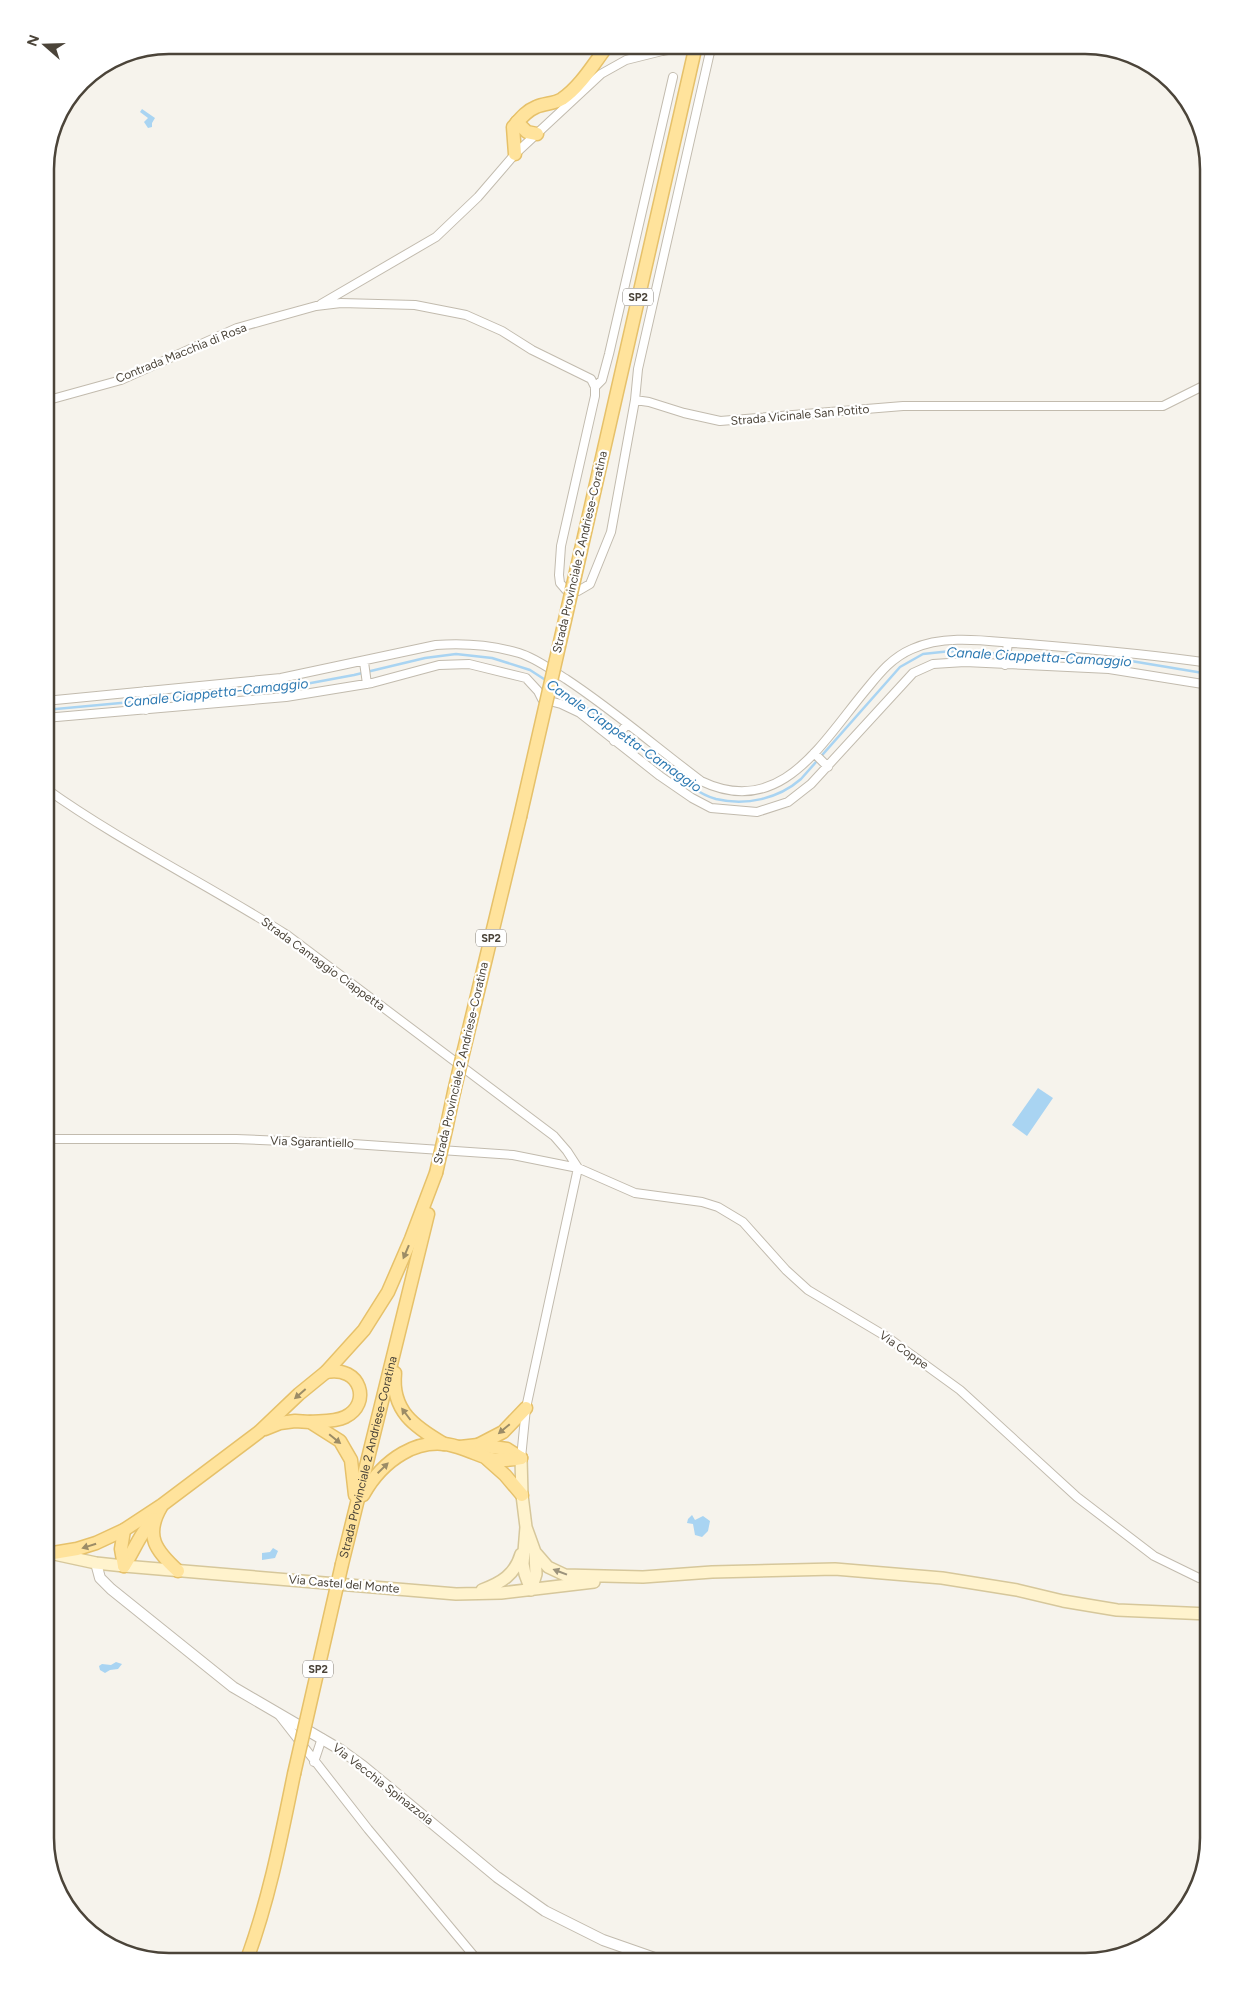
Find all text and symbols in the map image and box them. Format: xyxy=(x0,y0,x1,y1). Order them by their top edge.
north arrow xyxy=(20,20,70,70)
text: N xyxy=(23,33,43,49)
road number: SP2 xyxy=(623,288,653,306)
street label: Contrada Macchia di Rosa xyxy=(114,320,248,386)
street label: Strada Vicinale San Potito xyxy=(730,402,870,428)
street label: Strada Provinciale 2 Andriese-Coratina xyxy=(550,449,610,655)
water label: Canale Ciappetta-Camaggio xyxy=(946,644,1132,670)
water label: Canale Ciappetta-Camaggio xyxy=(123,675,309,711)
water label: Canale Ciappetta-Camaggio xyxy=(543,676,705,796)
street label: Strada Camaggio Ciappetta xyxy=(258,914,388,1014)
road number: SP2 xyxy=(476,930,506,946)
street label: Strada Provinciale 2 Andriese-Coratina xyxy=(431,960,491,1166)
street label: Via Sgarantiello xyxy=(270,1134,354,1150)
one-way arrow xyxy=(401,1245,409,1259)
street label: Via Coppe xyxy=(877,1328,932,1372)
street label: Strada Provinciale 2 Andriese-Coratina xyxy=(337,1355,400,1560)
one-way arrow xyxy=(294,1388,306,1400)
one-way arrow xyxy=(401,1408,412,1421)
one-way arrow xyxy=(498,1424,511,1435)
one-way arrow xyxy=(329,1434,342,1444)
one-way arrow xyxy=(377,1462,389,1474)
one-way arrow xyxy=(81,1542,96,1550)
one-way arrow xyxy=(552,1568,567,1576)
street label: Via Castel del Monte xyxy=(288,1572,400,1596)
road number: SP2 xyxy=(303,1660,333,1678)
street label: Via Vecchia Spinazzola xyxy=(330,1740,436,1828)

